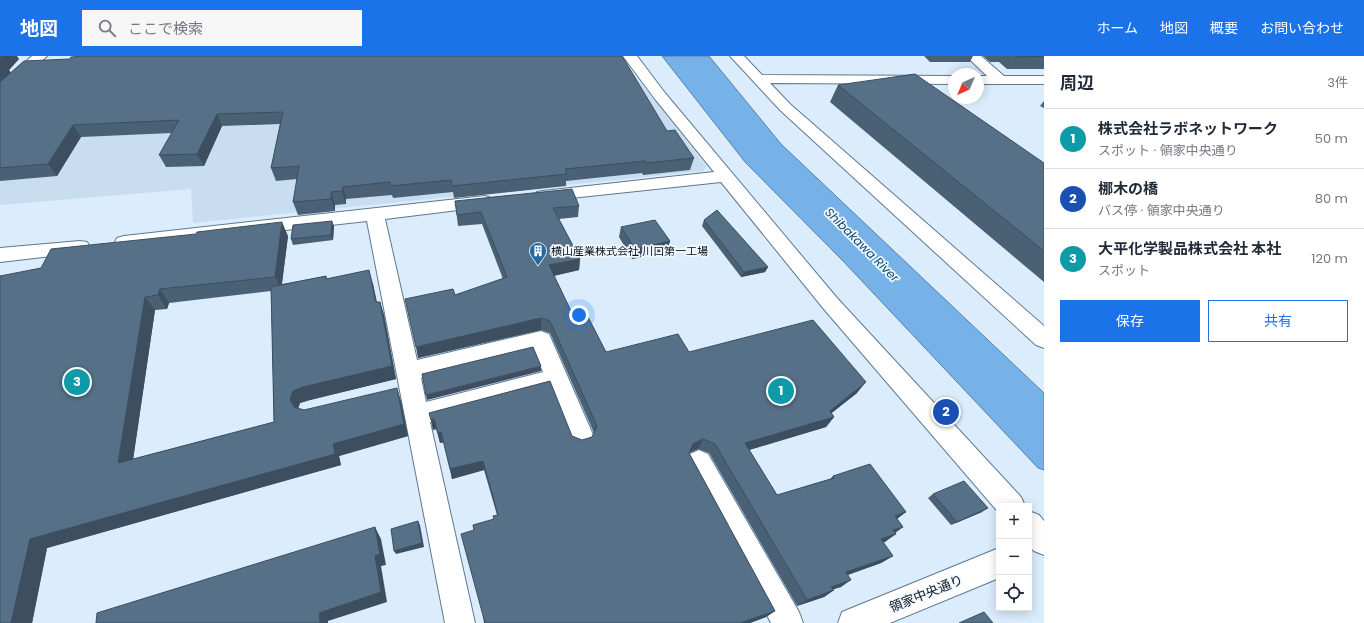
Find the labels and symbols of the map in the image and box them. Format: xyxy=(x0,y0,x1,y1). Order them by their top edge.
north arrow xyxy=(948,68,984,104)
water label: Shibakawa River xyxy=(821,204,904,286)
building icon: 横山産業株式会社 川口第一工場 xyxy=(528,241,548,266)
place label: 横山産業株式会社 川口第一工場 xyxy=(551,243,708,259)
your location xyxy=(569,305,589,325)
pin: 3 xyxy=(64,367,90,397)
pin: 1 xyxy=(768,376,794,406)
pin: 2 xyxy=(933,397,959,427)
street label: 領家中央通り xyxy=(886,570,966,617)

